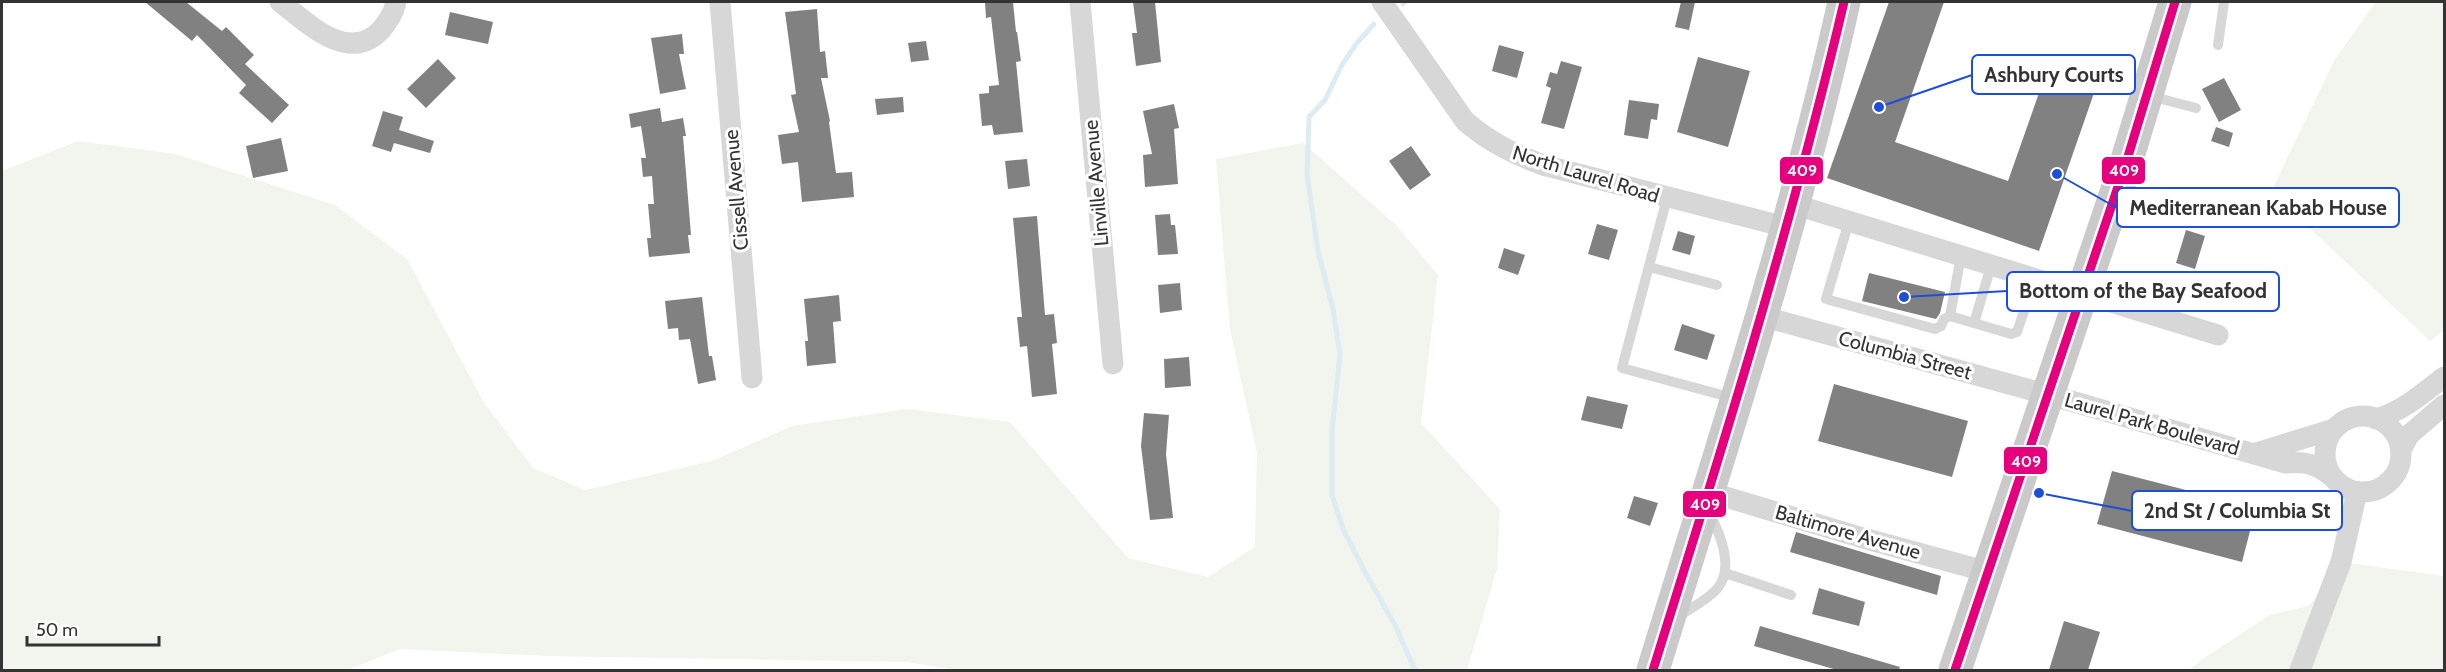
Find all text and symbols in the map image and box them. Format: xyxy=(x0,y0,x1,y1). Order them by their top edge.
callout: Ashbury Courts xyxy=(1972,55,2135,94)
text: Ashbury Courts xyxy=(1984,62,2124,87)
street label: Linville Avenue xyxy=(1079,119,1113,247)
street label: Cissell Avenue xyxy=(719,129,753,251)
street label: North Laurel Road xyxy=(1510,140,1662,208)
line badge: 409 xyxy=(1779,156,1824,185)
line badge: 409 xyxy=(2101,156,2146,185)
text: 409 xyxy=(1787,161,1817,180)
text: 409 xyxy=(2109,161,2139,180)
callout: Mediterranean Kabab House xyxy=(2117,188,2399,227)
text: Mediterranean Kabab House xyxy=(2129,195,2387,220)
callout: Bottom of the Bay Seafood xyxy=(2007,272,2279,311)
text: Bottom of the Bay Seafood xyxy=(2019,278,2267,303)
street label: Columbia Street xyxy=(1836,326,1974,384)
street label: Laurel Park Boulevard xyxy=(2062,388,2242,460)
line badge: 409 xyxy=(2003,446,2048,475)
text: 409 xyxy=(2011,452,2041,471)
line badge: 409 xyxy=(1682,490,1727,518)
callout: 2nd St / Columbia St xyxy=(2132,491,2342,530)
text: 409 xyxy=(1690,495,1720,514)
text: 2nd St / Columbia St xyxy=(2144,498,2330,523)
street label: Baltimore Avenue xyxy=(1773,500,1923,564)
scale bar xyxy=(27,609,159,647)
text: 50 m xyxy=(36,619,78,641)

